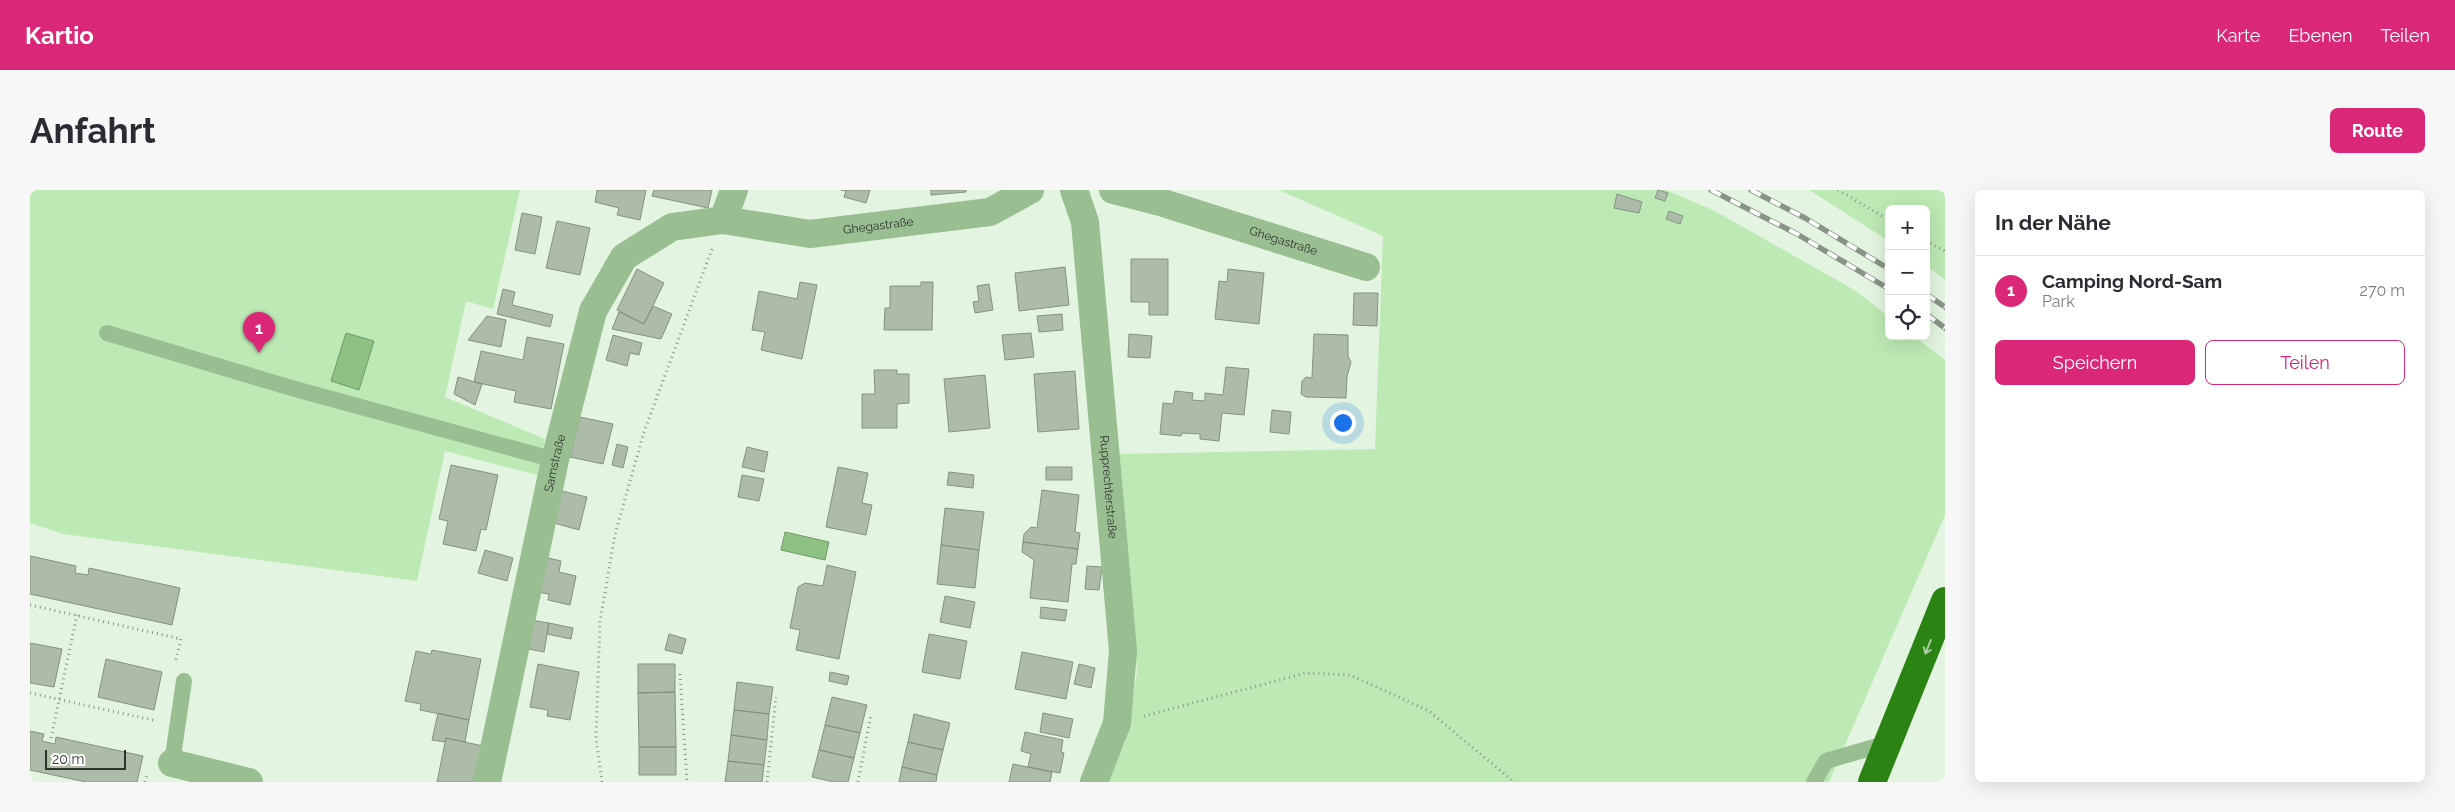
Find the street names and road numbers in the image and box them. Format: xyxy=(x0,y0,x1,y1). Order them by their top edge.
street label: Ghegastraße xyxy=(842,214,914,237)
street label: Ghegastraße xyxy=(1248,224,1319,258)
street label: Samstraße xyxy=(541,433,568,493)
street label: Rupprechterstraße xyxy=(1097,435,1120,539)

